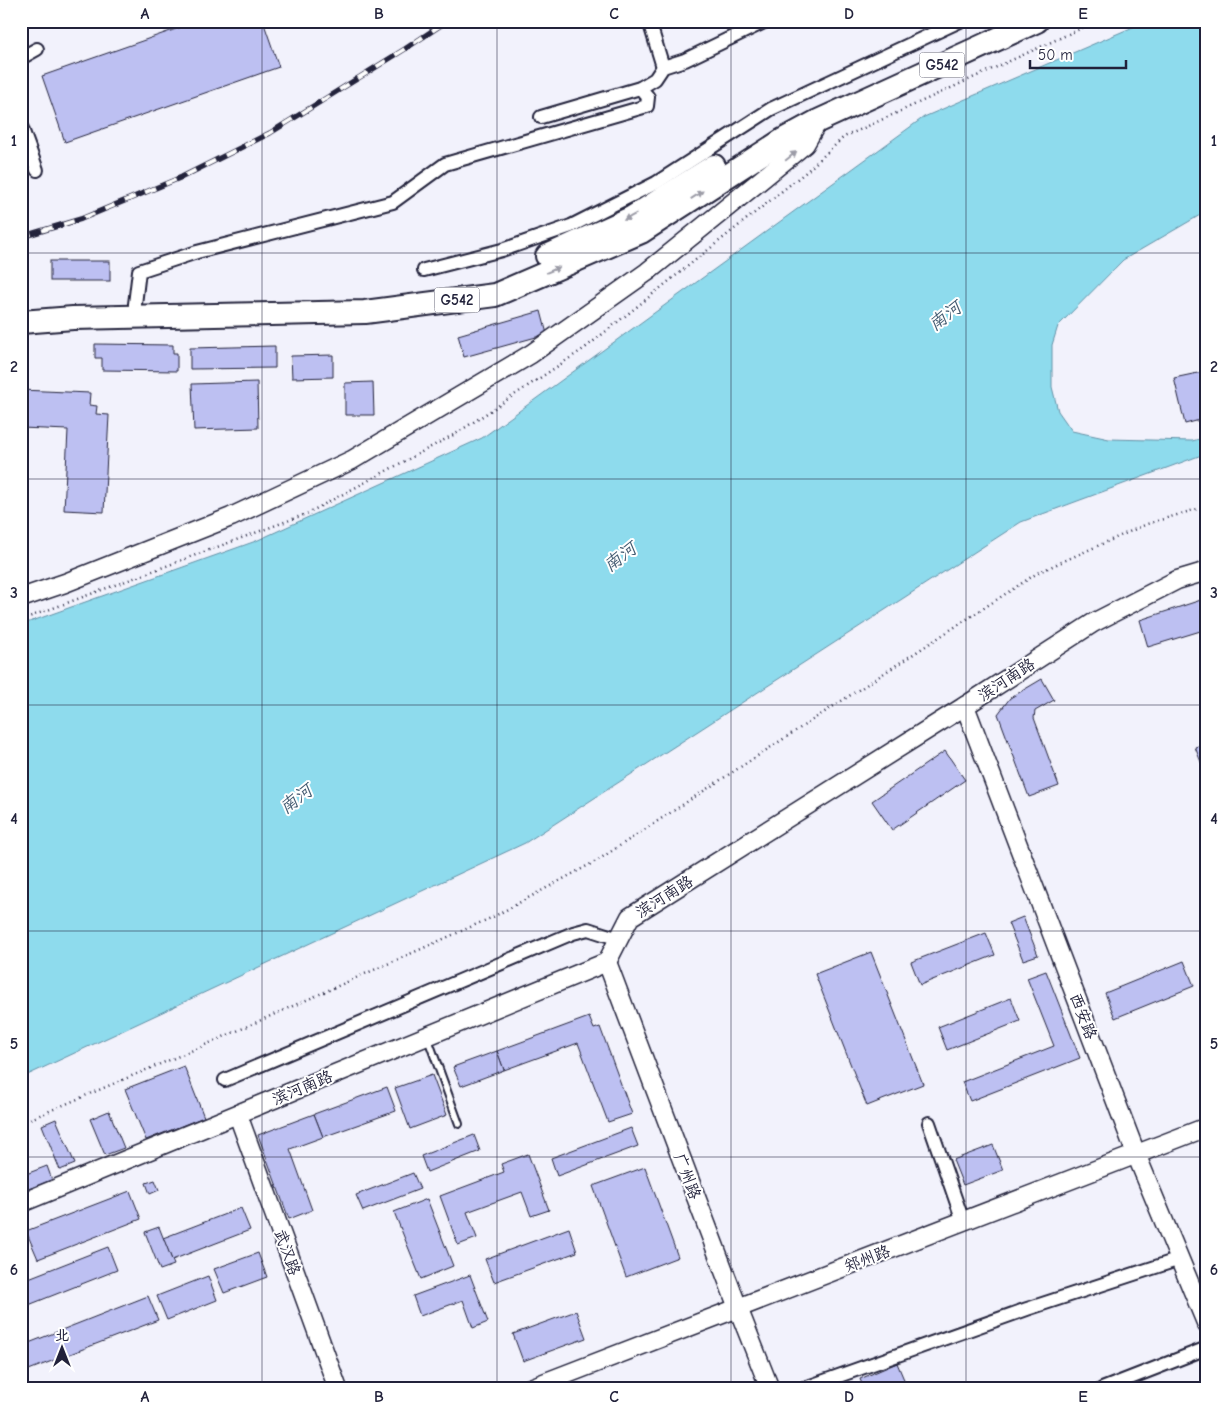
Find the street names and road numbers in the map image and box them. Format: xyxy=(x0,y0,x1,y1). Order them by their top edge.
road number: G542 xyxy=(920,52,964,78)
road number: G542 xyxy=(434,288,480,312)
street label: 滨河南路 xyxy=(975,655,1038,705)
street label: 滨河南路 xyxy=(633,872,696,921)
street label: 西安路 xyxy=(1066,991,1100,1042)
street label: 滨河南路 xyxy=(269,1067,335,1109)
street label: 广州路 xyxy=(670,1151,704,1202)
street label: 武汉路 xyxy=(270,1227,304,1278)
street label: 郑州路 xyxy=(842,1242,893,1276)

